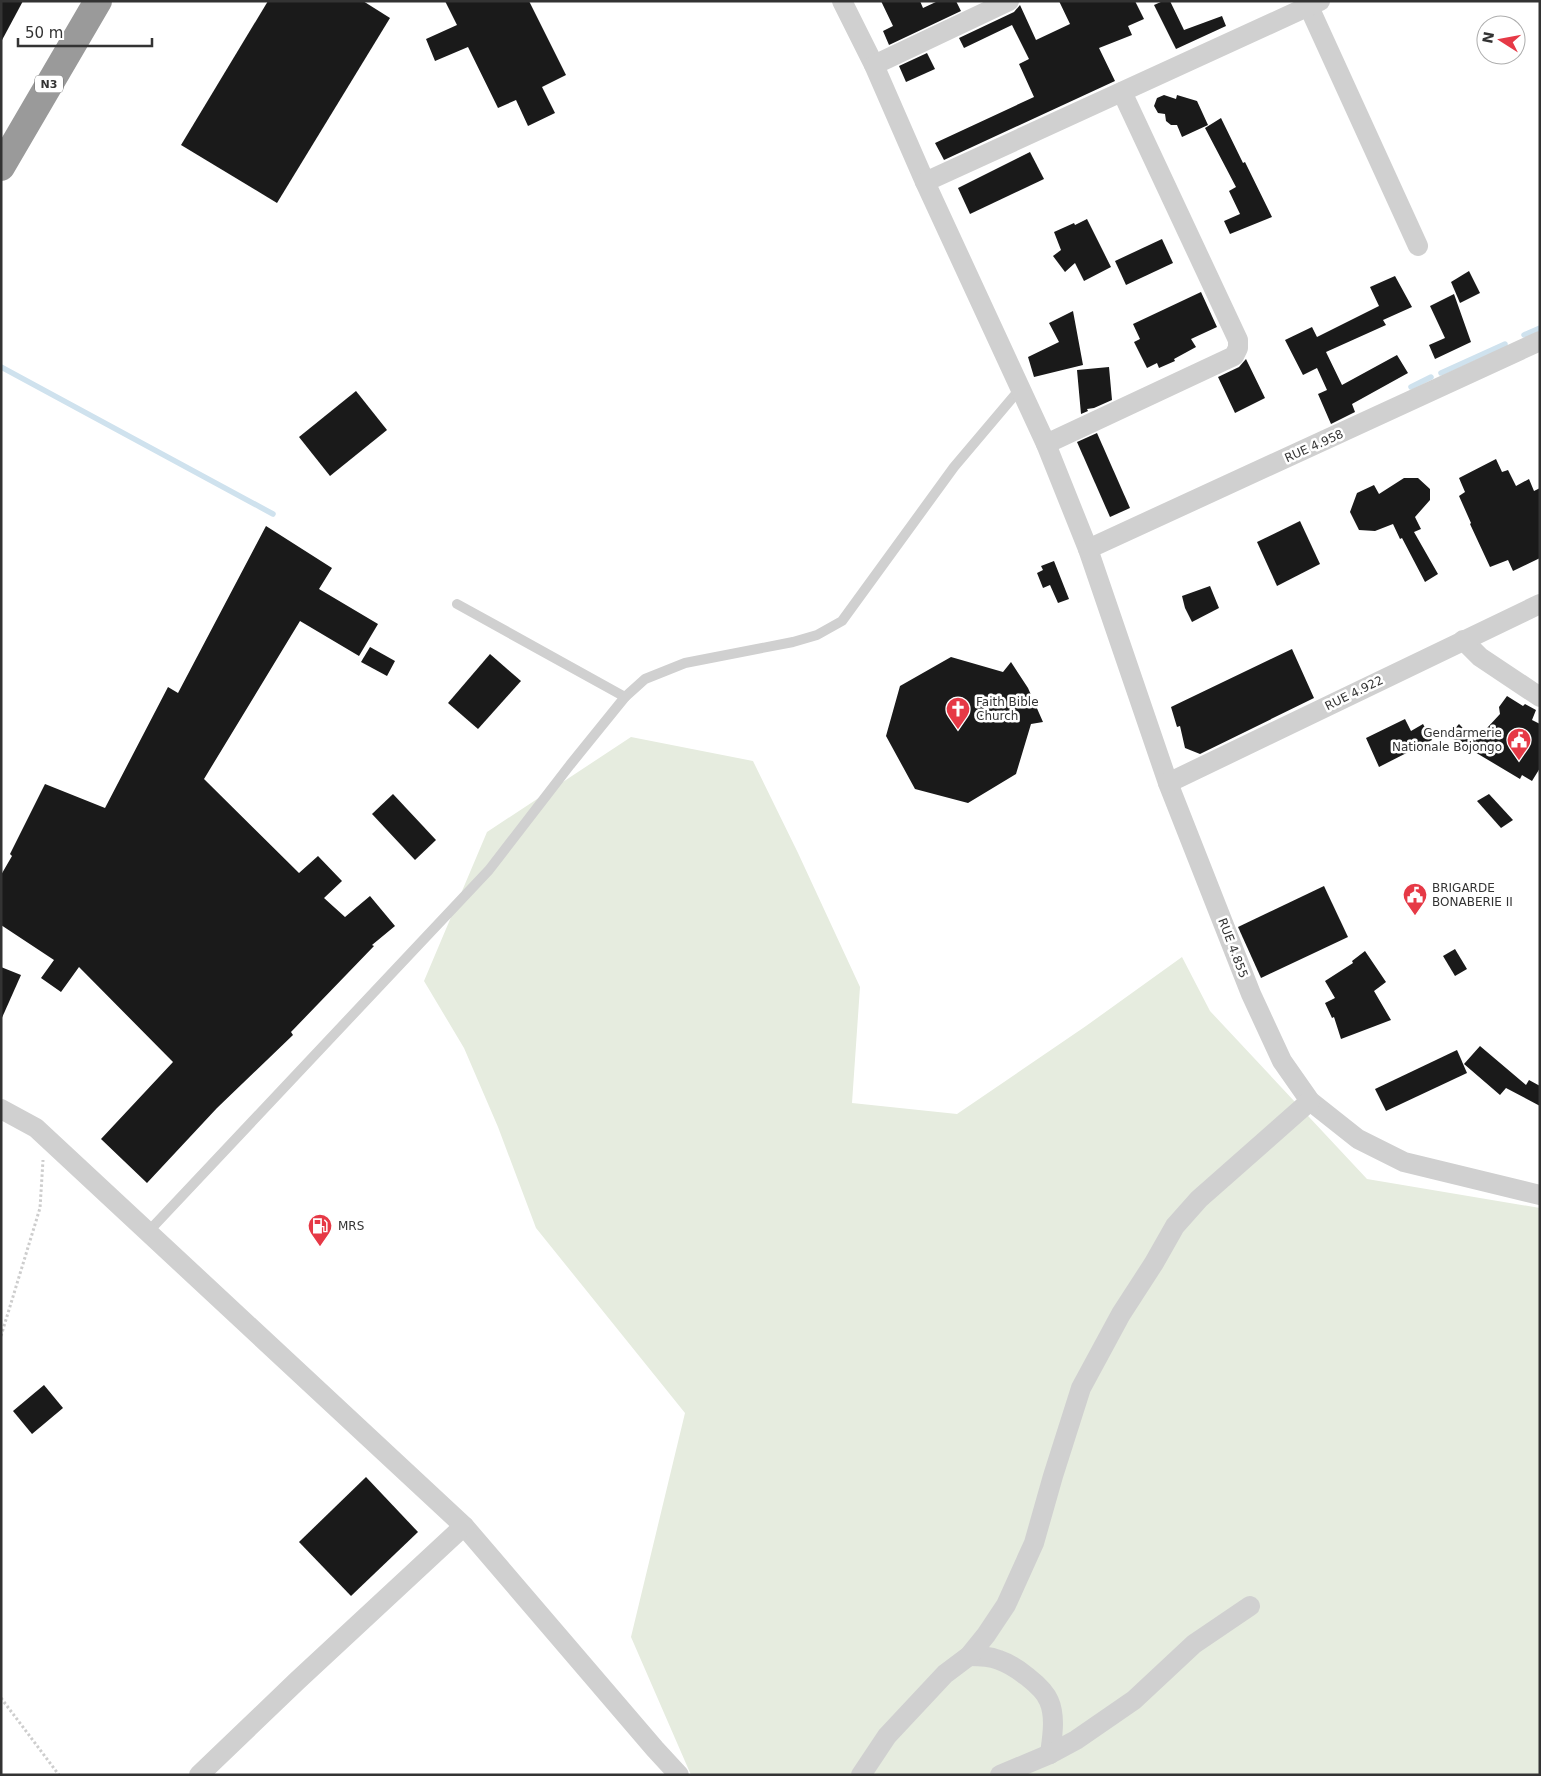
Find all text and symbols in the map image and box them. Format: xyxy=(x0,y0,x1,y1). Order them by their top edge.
scale bar xyxy=(18,15,151,47)
north arrow xyxy=(1476,15,1526,65)
text: 50 m xyxy=(25,24,63,42)
text: N xyxy=(1479,30,1497,45)
road number: N3 xyxy=(35,76,63,92)
street label: RUE 4.958 xyxy=(1282,427,1346,465)
street label: RUE 4.922 xyxy=(1323,673,1385,713)
place label: Faith Bible Church xyxy=(976,695,1039,723)
church icon: Faith Bible Church xyxy=(945,696,971,730)
place label: Gendarmerie Nationale Bojongo xyxy=(1392,726,1502,754)
public building icon: Gendarmerie Nationale Bojongo xyxy=(1506,727,1532,761)
place label: BRIGARDE BONABERIE II xyxy=(1432,881,1513,909)
public building icon: BRIGARDE BONABERIE II xyxy=(1402,882,1428,916)
street label: RUE 4.855 xyxy=(1215,916,1251,980)
fuel station icon: MRS xyxy=(307,1213,333,1247)
place label: MRS xyxy=(338,1219,364,1233)

